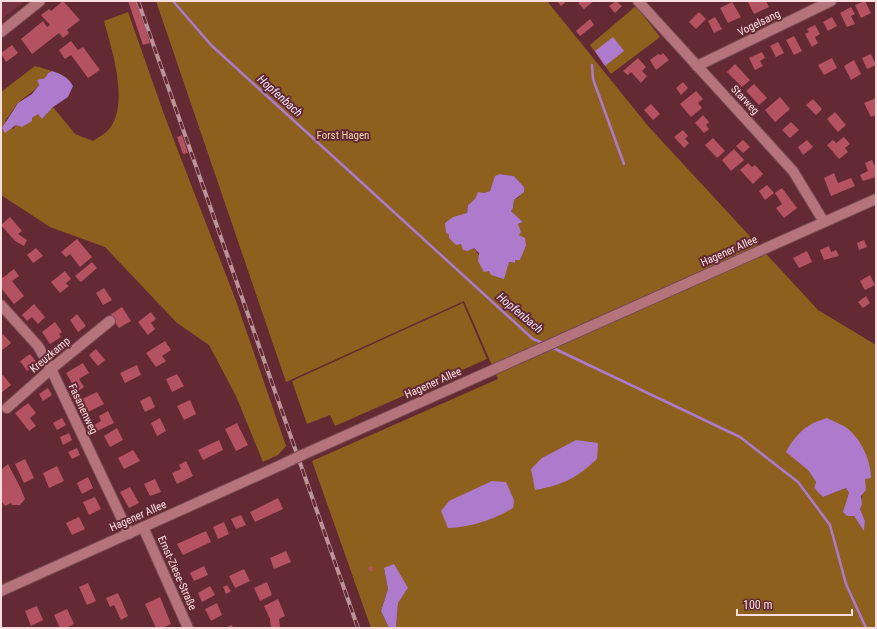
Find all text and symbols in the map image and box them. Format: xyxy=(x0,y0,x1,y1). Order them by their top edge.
street label: Vogelsang xyxy=(736,7,782,39)
water label: Hopfenbach xyxy=(255,72,306,120)
street label: Starweg xyxy=(728,83,762,117)
park label: Forst Hagen xyxy=(317,129,369,142)
street label: Hagener Allee xyxy=(699,233,759,269)
water label: Hopfenbach xyxy=(494,290,546,337)
street label: Kreuzkamp xyxy=(27,334,73,376)
street label: Hagener Allee xyxy=(403,365,463,401)
street label: Fasanenweg xyxy=(66,382,100,436)
street label: Hagener Allee xyxy=(108,498,168,534)
street label: Ernst-Ziese-Straße xyxy=(155,534,199,612)
scale bar xyxy=(737,591,852,617)
text: 100 m xyxy=(743,598,773,612)

